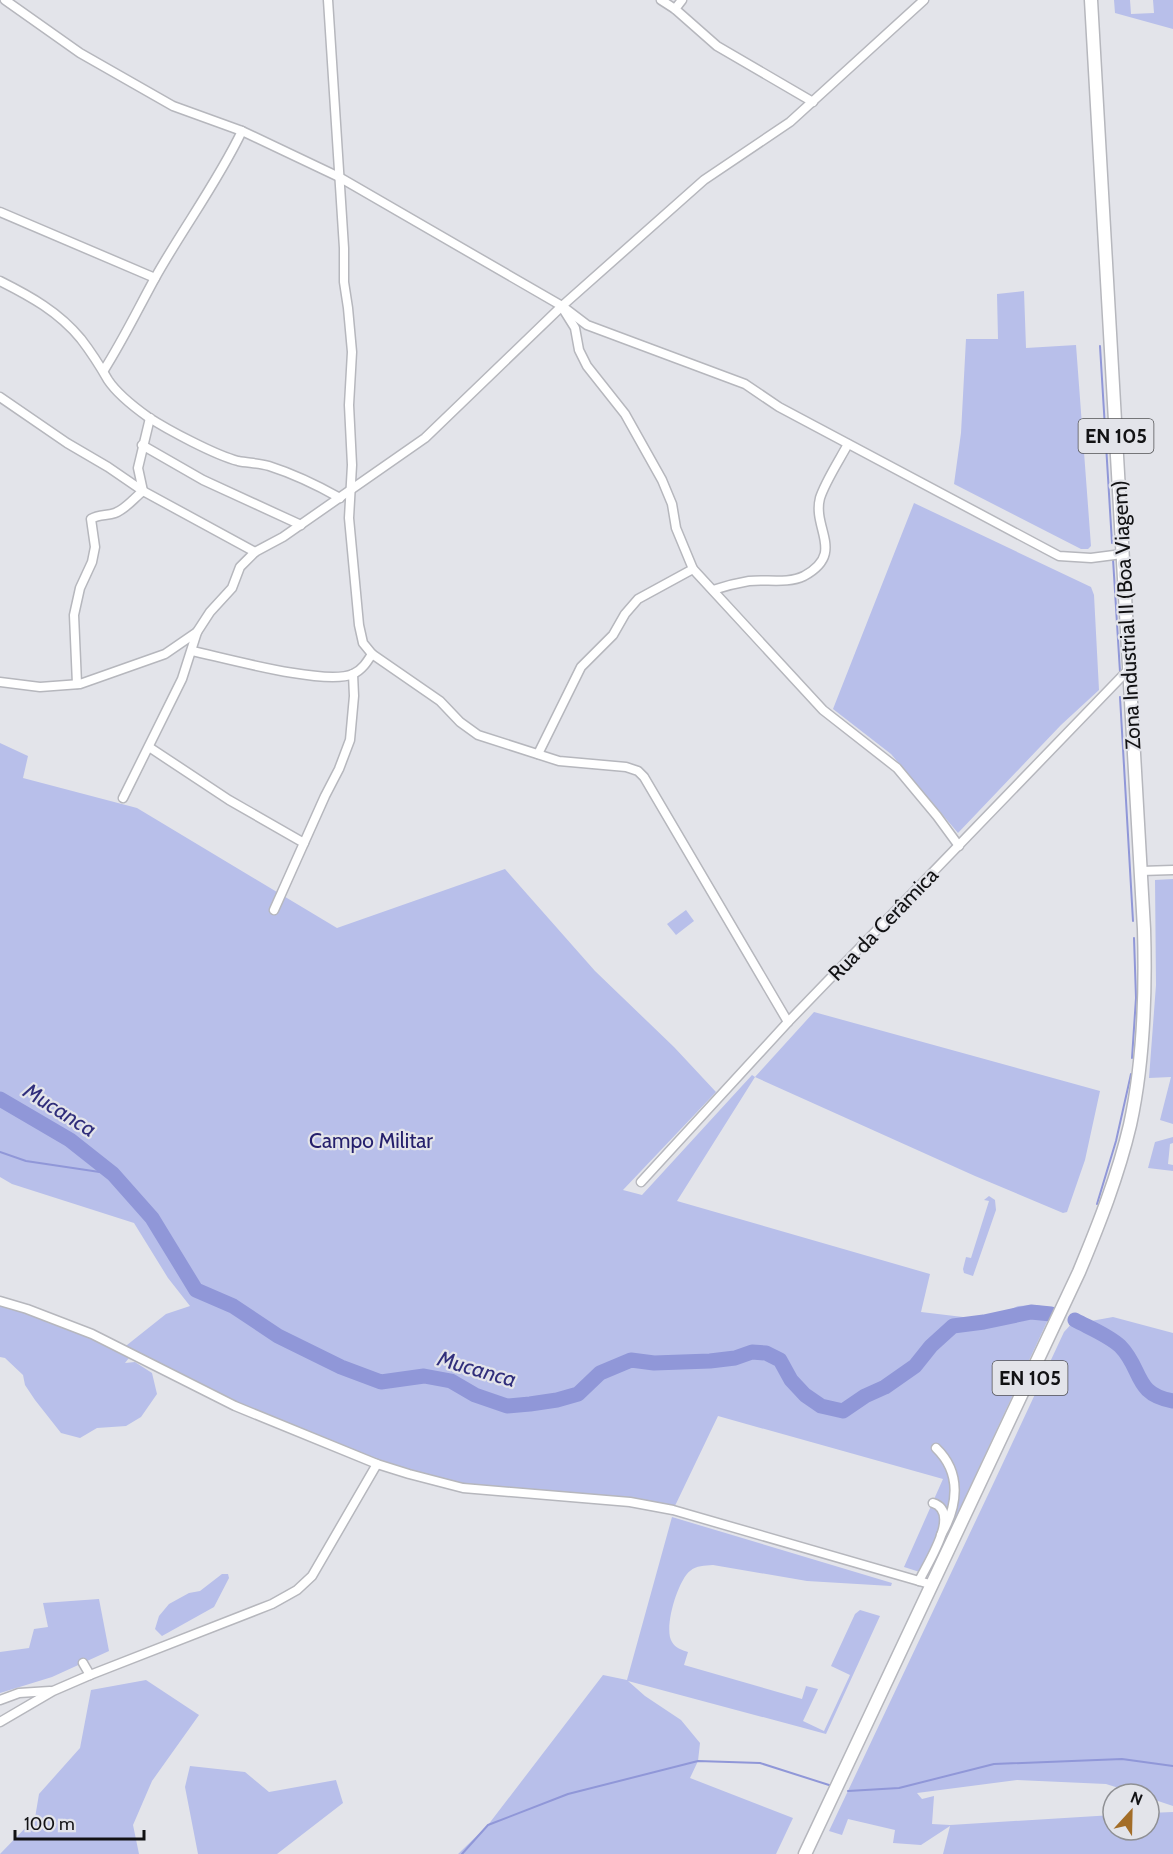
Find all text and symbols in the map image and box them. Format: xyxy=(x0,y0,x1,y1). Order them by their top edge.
road number: EN 105 xyxy=(1078,419,1154,453)
street label: Zona Industrial II (Boa Viagem) xyxy=(1106,480,1146,750)
street label: Rua da Cerâmica xyxy=(823,862,943,986)
water label: Mucanca xyxy=(18,1077,101,1143)
park label: Campo Militar xyxy=(309,1128,433,1153)
water label: Mucanca xyxy=(434,1345,519,1393)
road number: EN 105 xyxy=(992,1361,1068,1395)
north arrow xyxy=(1101,1782,1161,1842)
text: N xyxy=(1128,1788,1145,1809)
scale bar xyxy=(15,1803,144,1841)
text: 100 m xyxy=(24,1813,75,1835)

